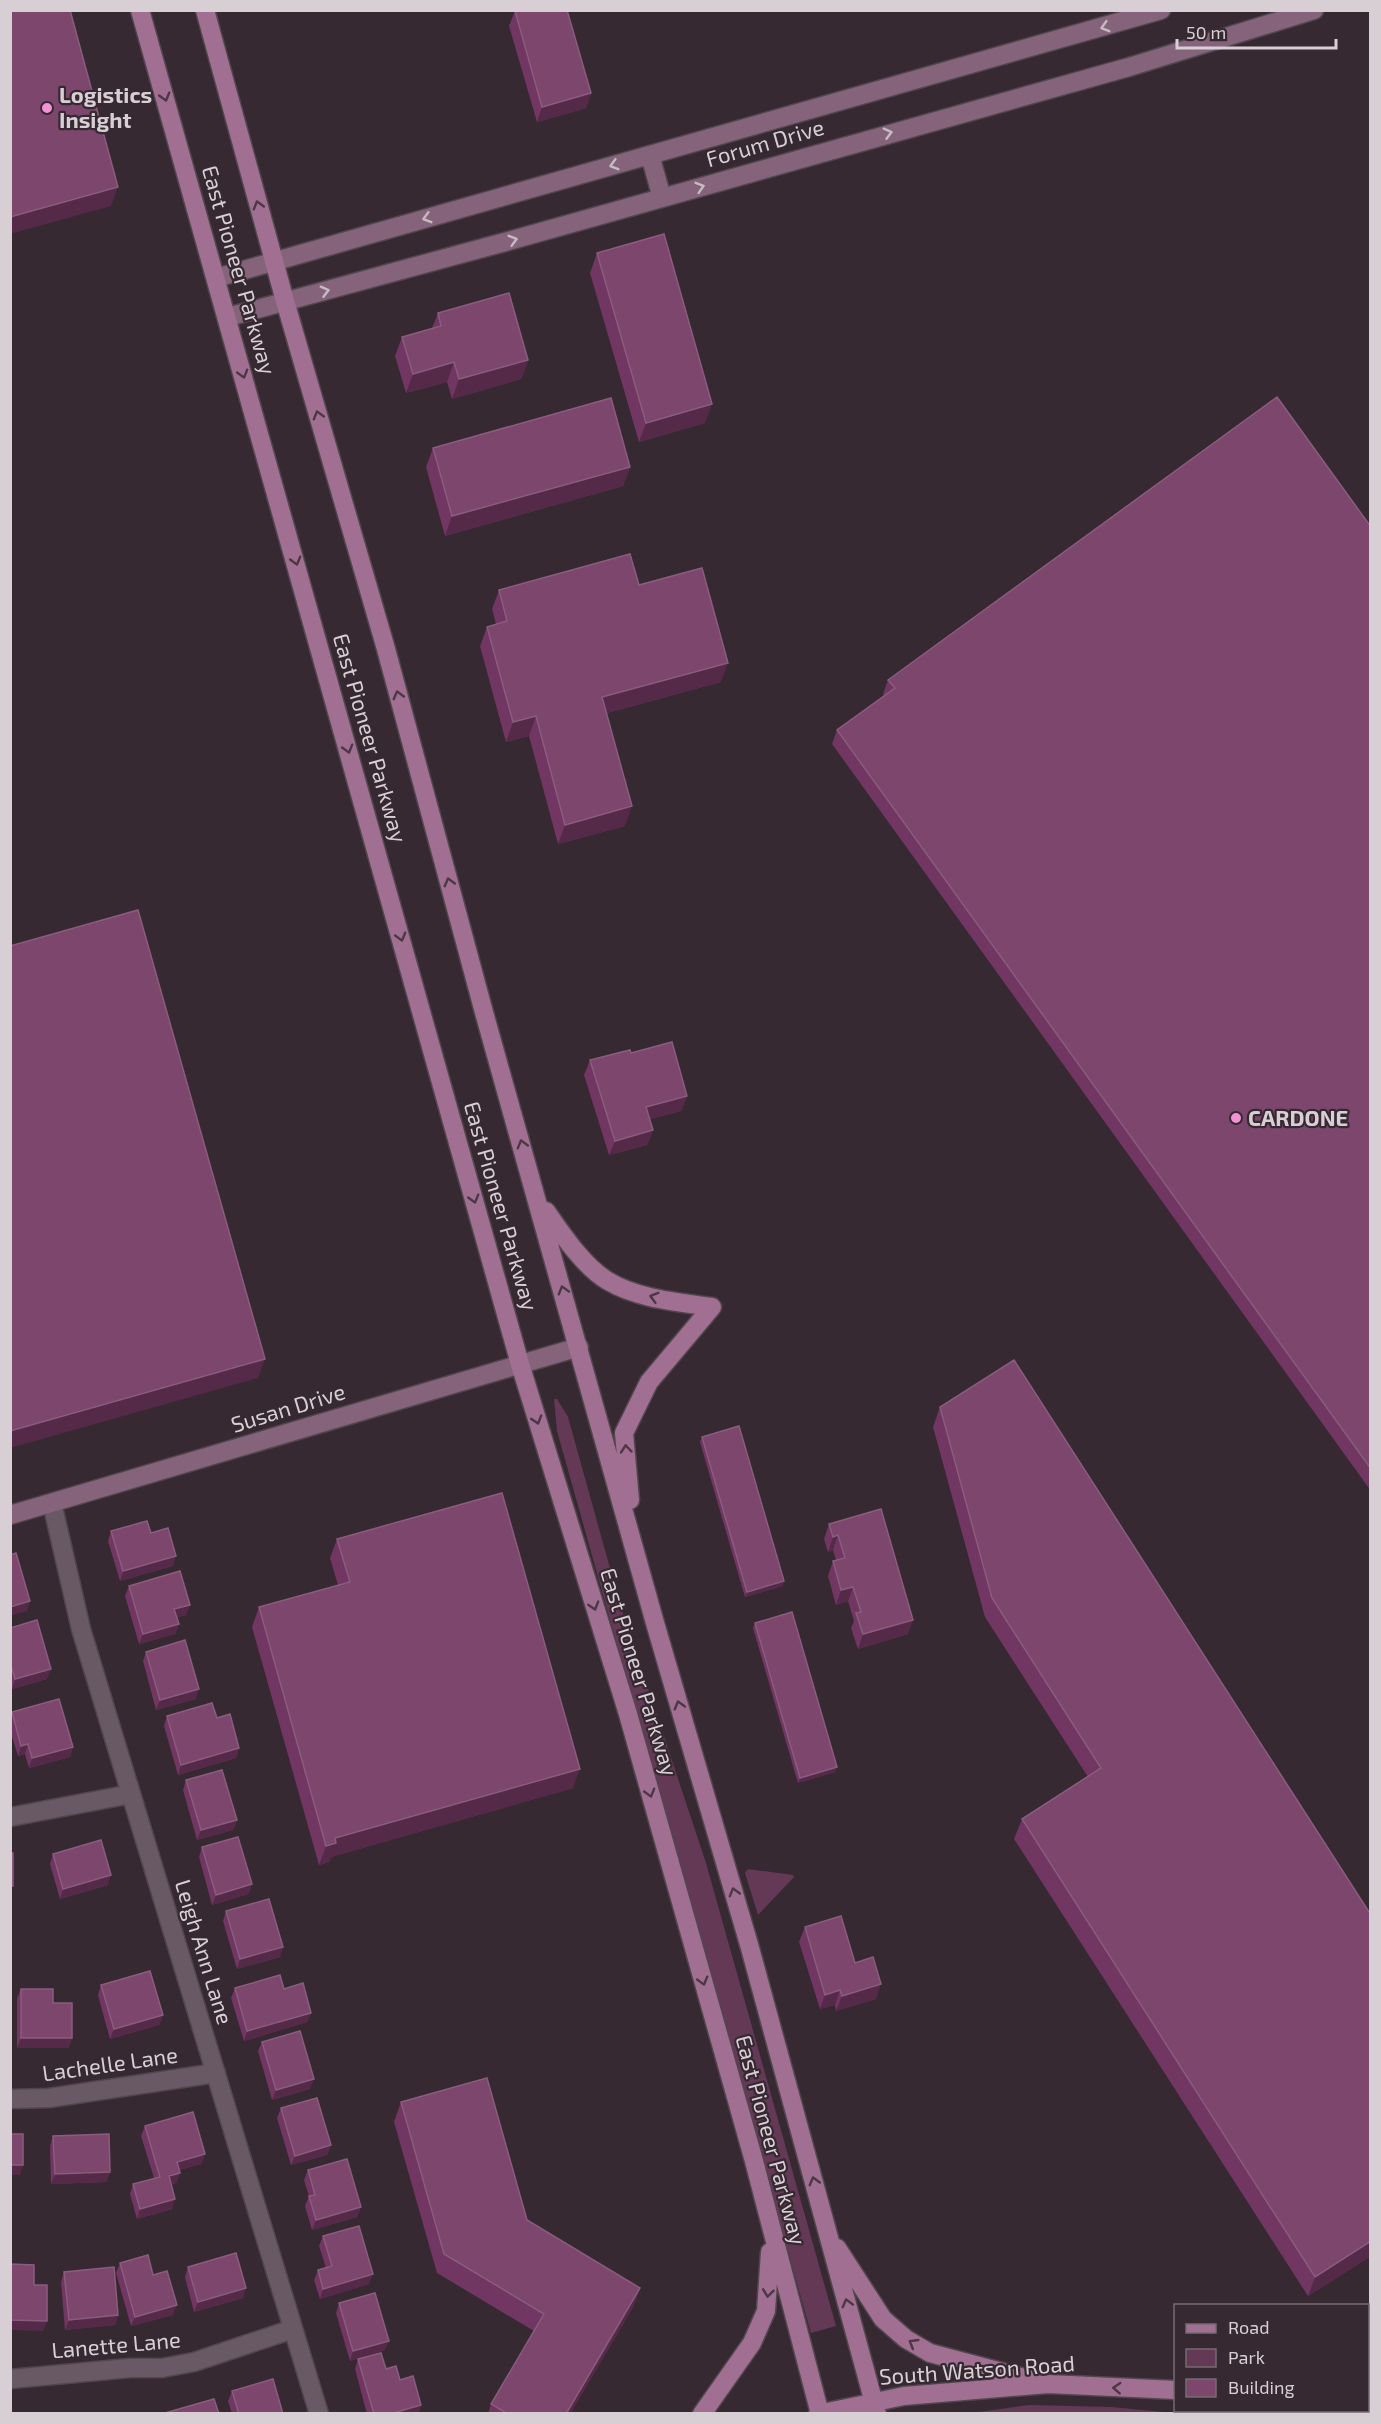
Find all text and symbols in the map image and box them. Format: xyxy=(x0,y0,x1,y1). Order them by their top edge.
scale bar xyxy=(1177,12,1336,50)
one-way arrow xyxy=(1100,20,1111,32)
text: 50 m xyxy=(1186,21,1226,43)
place label: Logistics Insight xyxy=(59,81,152,132)
one-way arrow xyxy=(158,91,170,102)
marker: Logistics Insight xyxy=(40,101,54,115)
street label: Forum Drive xyxy=(703,113,827,171)
one-way arrow xyxy=(882,128,893,140)
one-way arrow xyxy=(609,158,620,170)
street label: East Pioneer Parkway xyxy=(198,162,282,378)
one-way arrow xyxy=(694,181,705,194)
one-way arrow xyxy=(253,200,265,210)
one-way arrow xyxy=(422,211,432,223)
one-way arrow xyxy=(507,235,518,247)
one-way arrow xyxy=(319,286,329,298)
one-way arrow xyxy=(236,369,249,379)
one-way arrow xyxy=(313,410,325,420)
one-way arrow xyxy=(289,556,301,566)
street label: East Pioneer Parkway xyxy=(329,630,413,846)
one-way arrow xyxy=(393,690,406,700)
one-way arrow xyxy=(341,744,354,754)
one-way arrow xyxy=(444,877,456,888)
one-way arrow xyxy=(394,931,406,942)
street label: East Pioneer Parkway xyxy=(460,1098,544,1314)
place label: CARDONE xyxy=(1248,1104,1348,1130)
marker: CARDONE xyxy=(1229,1111,1243,1125)
one-way arrow xyxy=(517,1139,529,1150)
one-way arrow xyxy=(467,1193,479,1204)
one-way arrow xyxy=(558,1286,570,1296)
one-way arrow xyxy=(649,1292,660,1304)
street label: Susan Drive xyxy=(227,1377,348,1437)
one-way arrow xyxy=(530,1414,542,1425)
one-way arrow xyxy=(620,1445,633,1454)
street label: East Pioneer Parkway xyxy=(596,1565,684,1779)
one-way arrow xyxy=(587,1600,600,1611)
one-way arrow xyxy=(674,1700,686,1711)
one-way arrow xyxy=(643,1787,655,1798)
street label: Leigh Ann Lane xyxy=(171,1876,239,2027)
one-way arrow xyxy=(729,1887,741,1898)
one-way arrow xyxy=(696,1975,708,1985)
street label: East Pioneer Parkway xyxy=(731,2032,813,2248)
street label: Lachelle Lane xyxy=(40,2041,179,2085)
one-way arrow xyxy=(808,2176,821,2186)
one-way arrow xyxy=(762,2289,774,2298)
one-way arrow xyxy=(842,2298,854,2309)
legend xyxy=(1174,2304,1369,2412)
text: Road xyxy=(1228,2316,1269,2338)
street label: Lanette Lane xyxy=(50,2325,182,2363)
one-way arrow xyxy=(909,2338,919,2350)
text: Park xyxy=(1228,2346,1265,2368)
street label: South Watson Road xyxy=(878,2349,1076,2389)
text: Building xyxy=(1228,2376,1295,2398)
one-way arrow xyxy=(1113,2381,1122,2394)

